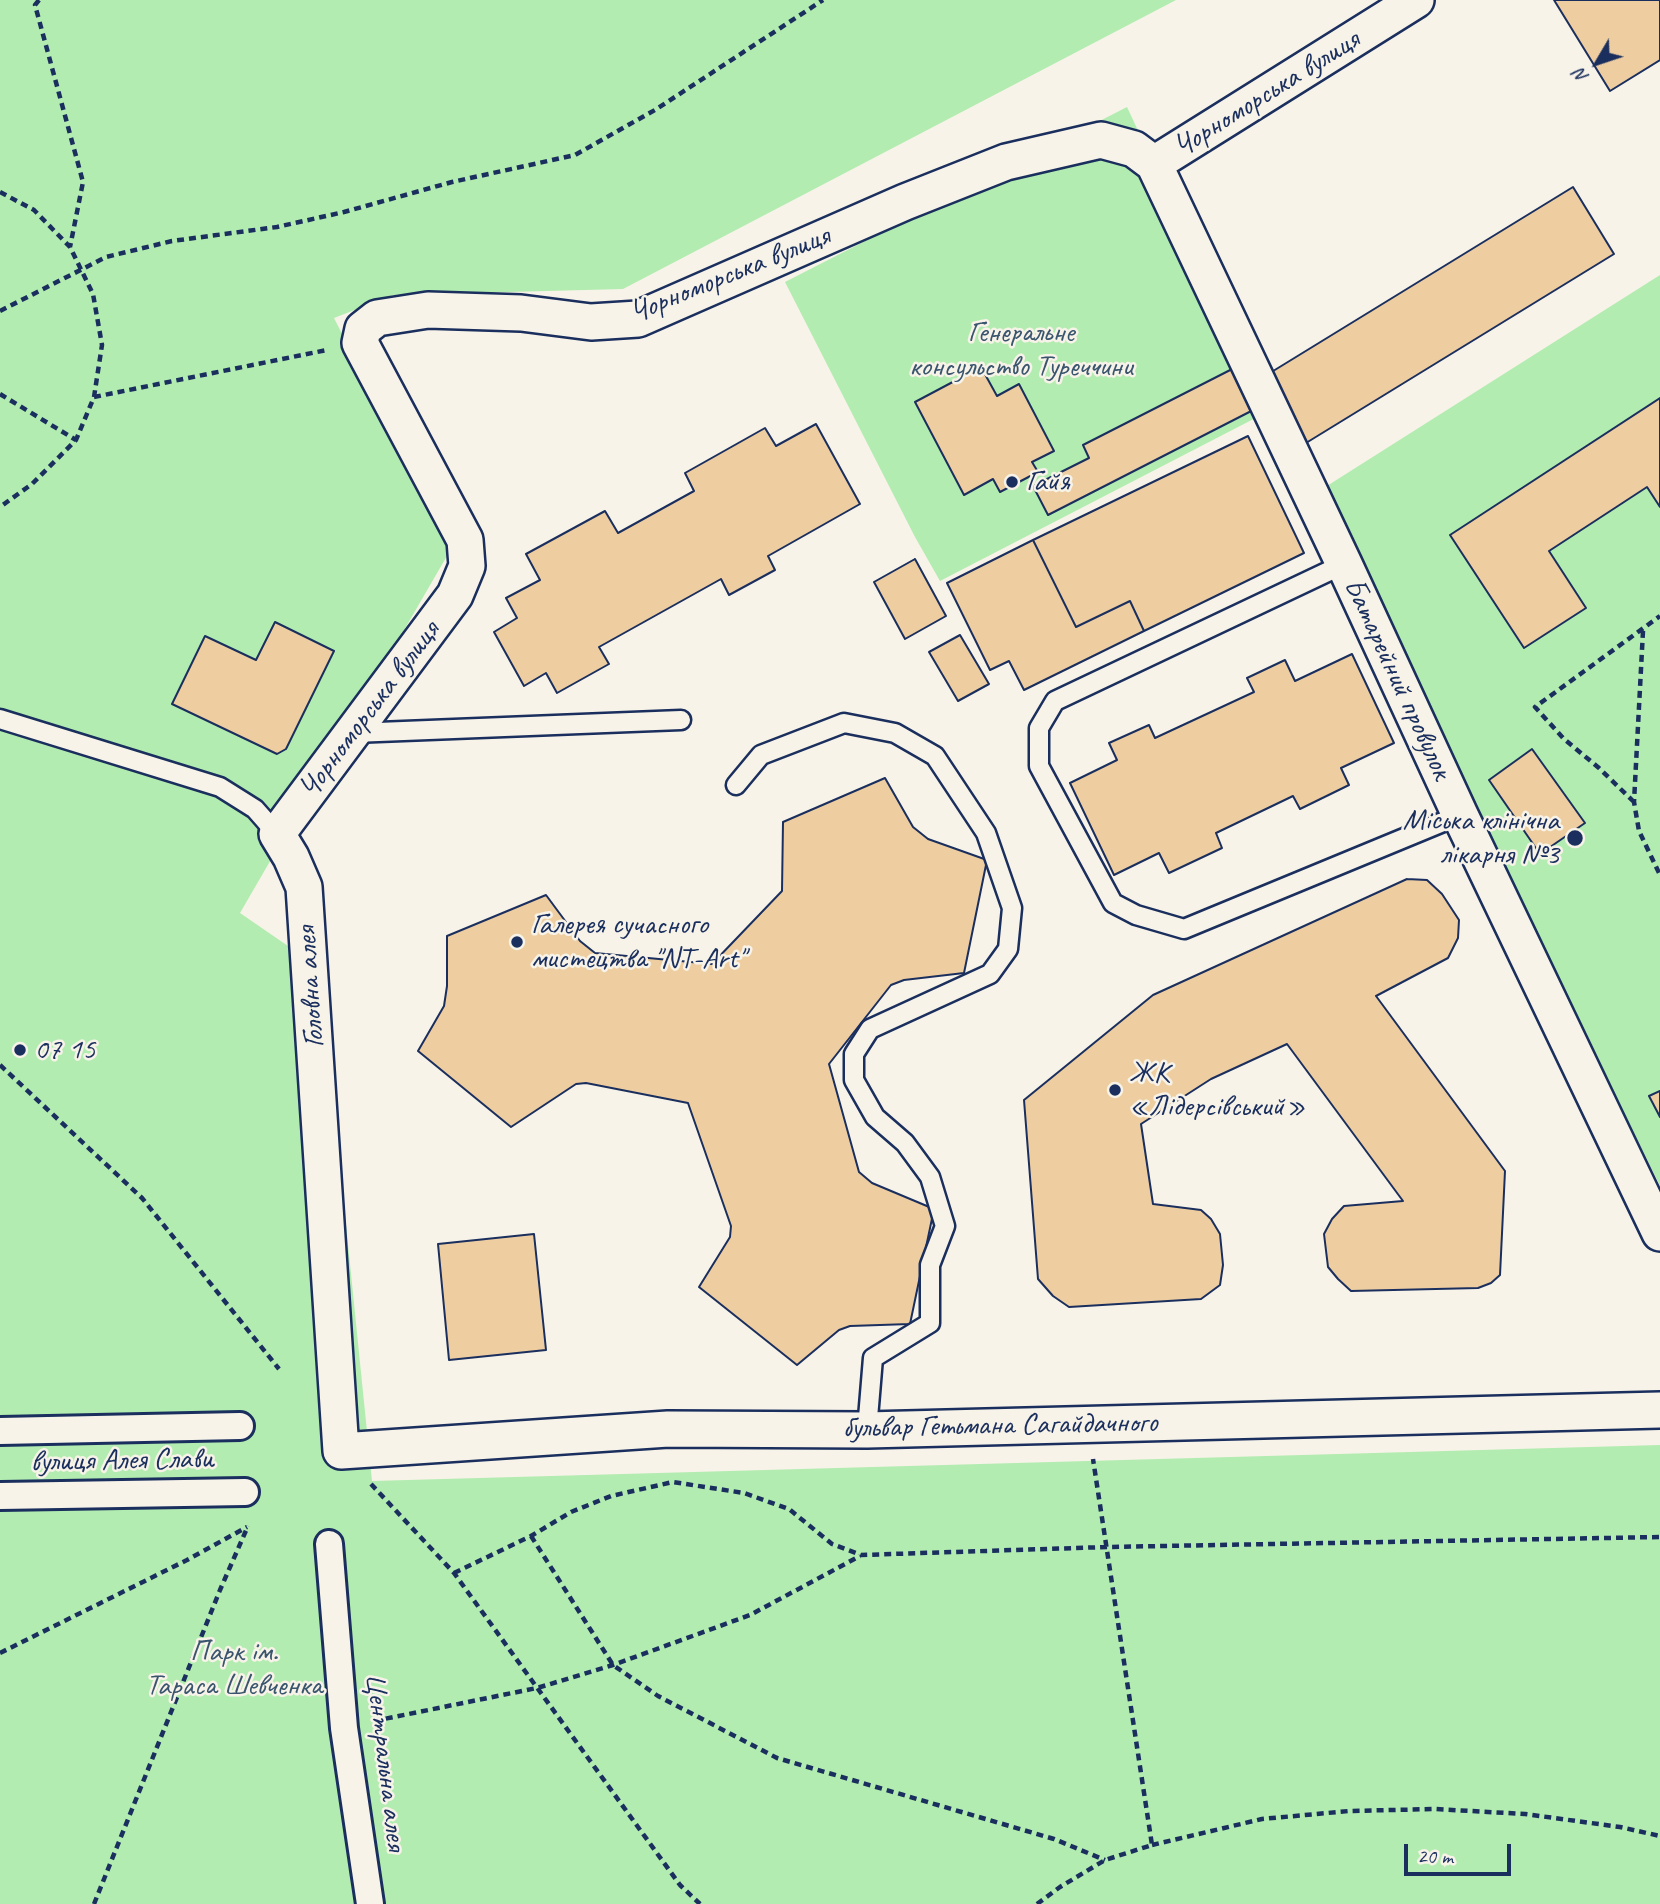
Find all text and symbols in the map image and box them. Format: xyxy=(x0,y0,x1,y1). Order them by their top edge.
street label: Чорноморська вулиця xyxy=(1167,22,1367,166)
north arrow xyxy=(1562,28,1632,98)
text: N xyxy=(1568,64,1594,88)
street label: Чорноморська вулиця xyxy=(625,218,835,332)
park label: Генеральне консульство Туреччини xyxy=(909,315,1133,386)
place label: Гайя xyxy=(1026,464,1070,500)
marker: Гайя xyxy=(1004,474,1020,490)
street label: Батарейний провулок xyxy=(1335,573,1459,785)
street label: Чорноморська вулиця xyxy=(292,614,448,806)
place label: Міська клінічна лікарня №3 xyxy=(1403,803,1559,874)
marker: Міська клінічна лікарня №3 xyxy=(1565,828,1585,848)
place label: Галерея сучасного мистецтва "NT-Art" xyxy=(531,907,745,978)
street label: Головна алея xyxy=(289,925,333,1049)
marker: Галерея сучасного мистецтва "NT-Art" xyxy=(509,934,525,950)
place label: 07 15 xyxy=(34,1032,95,1068)
marker: 07 15 xyxy=(12,1042,28,1058)
place label: ЖК «Лідерсівський» xyxy=(1129,1055,1305,1126)
marker: ЖК «Лідерсівський» xyxy=(1107,1082,1123,1098)
street label: бульвар Гетьмана Сагайдачного xyxy=(842,1405,1158,1447)
street label: вулиця Алея Слави xyxy=(30,1441,214,1481)
park label: Парк ім. Тараса Шевченка xyxy=(146,1634,322,1704)
street label: Центральна алея xyxy=(356,1671,414,1853)
scale bar xyxy=(1408,1830,1515,1874)
text: 20 m xyxy=(1417,1843,1453,1869)

